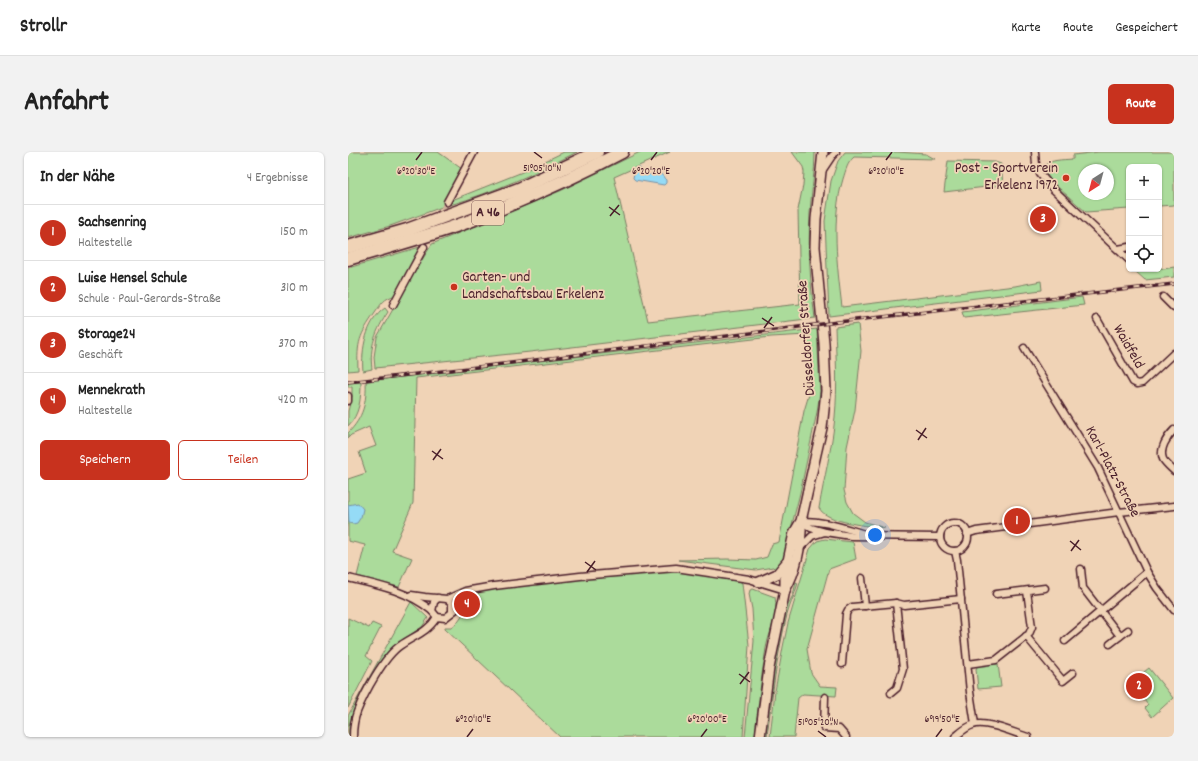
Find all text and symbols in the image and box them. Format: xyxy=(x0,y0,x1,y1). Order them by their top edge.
text: Strollr xyxy=(20,14,67,41)
text: Karte xyxy=(1011,18,1041,38)
text: Route xyxy=(1063,18,1093,38)
text: Gespeichert xyxy=(1115,18,1178,38)
text: Anfahrt xyxy=(24,84,109,124)
button: Route xyxy=(1108,84,1174,124)
place label: Post - Sportverein Erkelenz 1972 xyxy=(955,158,1058,197)
text: 51°05'10"N xyxy=(523,162,561,176)
north arrow xyxy=(1078,164,1114,200)
map controls xyxy=(1126,164,1162,272)
button: + xyxy=(1126,164,1162,200)
text: 6°20'30"E xyxy=(397,165,435,179)
text: 6°20'20"E xyxy=(632,165,670,179)
text: 6°20'10"E xyxy=(868,165,904,179)
text: In der Nähe xyxy=(40,166,115,190)
text: 4 Ergebnisse xyxy=(247,169,308,188)
marker: Post - Sportverein Erkelenz 1972 xyxy=(1061,173,1071,183)
button: − xyxy=(1126,200,1162,236)
road number: A 46 xyxy=(472,201,504,225)
pin: 3 xyxy=(1030,204,1056,234)
text: Sachsenring xyxy=(78,212,146,234)
text: 1 xyxy=(52,223,54,242)
text: 150 m xyxy=(280,223,308,242)
text: Haltestelle xyxy=(78,234,132,253)
button: locate xyxy=(1126,236,1162,272)
place label: Garten- und Landschaftsbau Erkelenz xyxy=(462,267,604,306)
text: Luise Hensel Schule xyxy=(78,268,187,290)
text: 2 xyxy=(50,279,56,298)
text: 310 m xyxy=(280,279,308,298)
street label: Düsseldorfer Straße xyxy=(792,279,822,396)
marker: Garten- und Landschaftsbau Erkelenz xyxy=(449,282,459,292)
text: Schule · Paul-Gerards-Straße xyxy=(78,290,221,309)
street label: Waidfeld xyxy=(1106,321,1150,373)
text: Storage24 xyxy=(78,324,135,346)
text: 3 xyxy=(50,335,56,354)
text: 370 m xyxy=(278,335,308,354)
text: Geschäft xyxy=(78,346,123,365)
text: Mennekrath xyxy=(78,380,145,402)
text: 4 xyxy=(50,391,56,410)
text: 420 m xyxy=(278,391,308,410)
text: Haltestelle xyxy=(78,402,132,421)
street label: Karl-Platz-Straße xyxy=(1079,422,1145,522)
button: Speichern xyxy=(40,440,170,480)
button: Teilen xyxy=(178,440,308,480)
pin: 1 xyxy=(1004,506,1030,536)
your location xyxy=(865,525,885,545)
pin: 4 xyxy=(454,589,480,619)
pin: 2 xyxy=(1126,671,1152,701)
text: 6°20'10"E xyxy=(455,713,491,727)
text: 6°20'00"E xyxy=(688,713,727,727)
text: 6°19'50"E xyxy=(924,713,960,727)
text: 51°05'20"N xyxy=(798,716,838,730)

